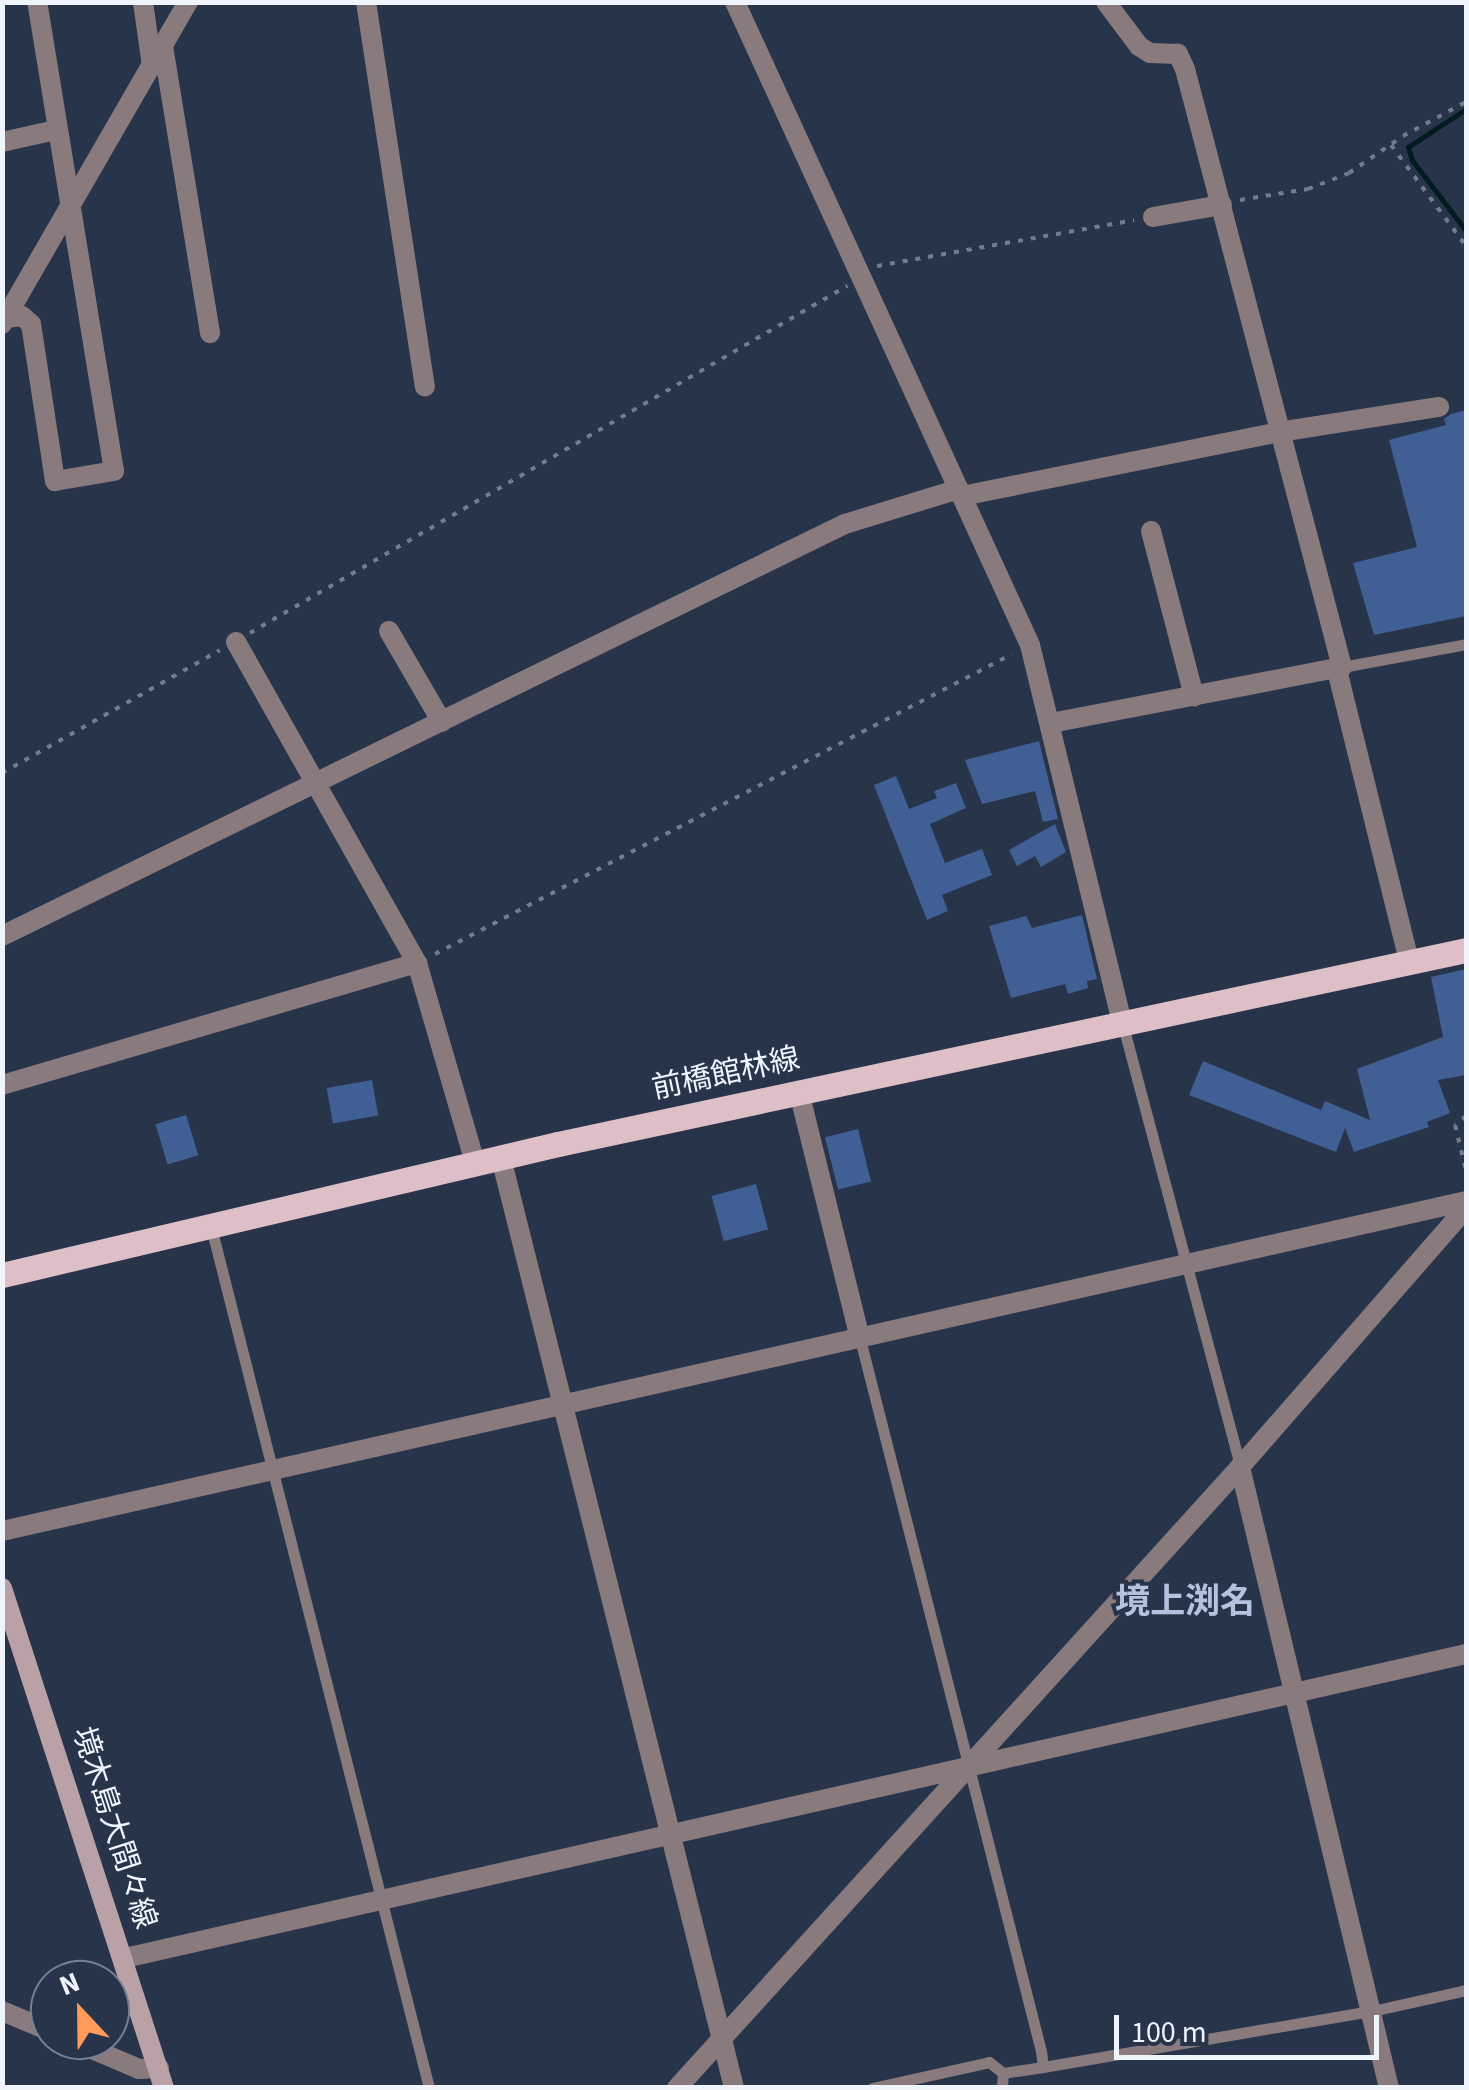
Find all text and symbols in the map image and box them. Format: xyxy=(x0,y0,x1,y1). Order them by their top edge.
street label: 前橋館林線 xyxy=(649,1041,803,1107)
district label: 境上渕名 xyxy=(1115,1581,1255,1623)
street label: 境木島大間々線 xyxy=(64,1723,164,1933)
north arrow xyxy=(30,1960,130,2060)
text: N xyxy=(53,1962,86,2006)
scale bar xyxy=(1119,1995,1384,2057)
text: 100 m xyxy=(1131,2011,1207,2054)

